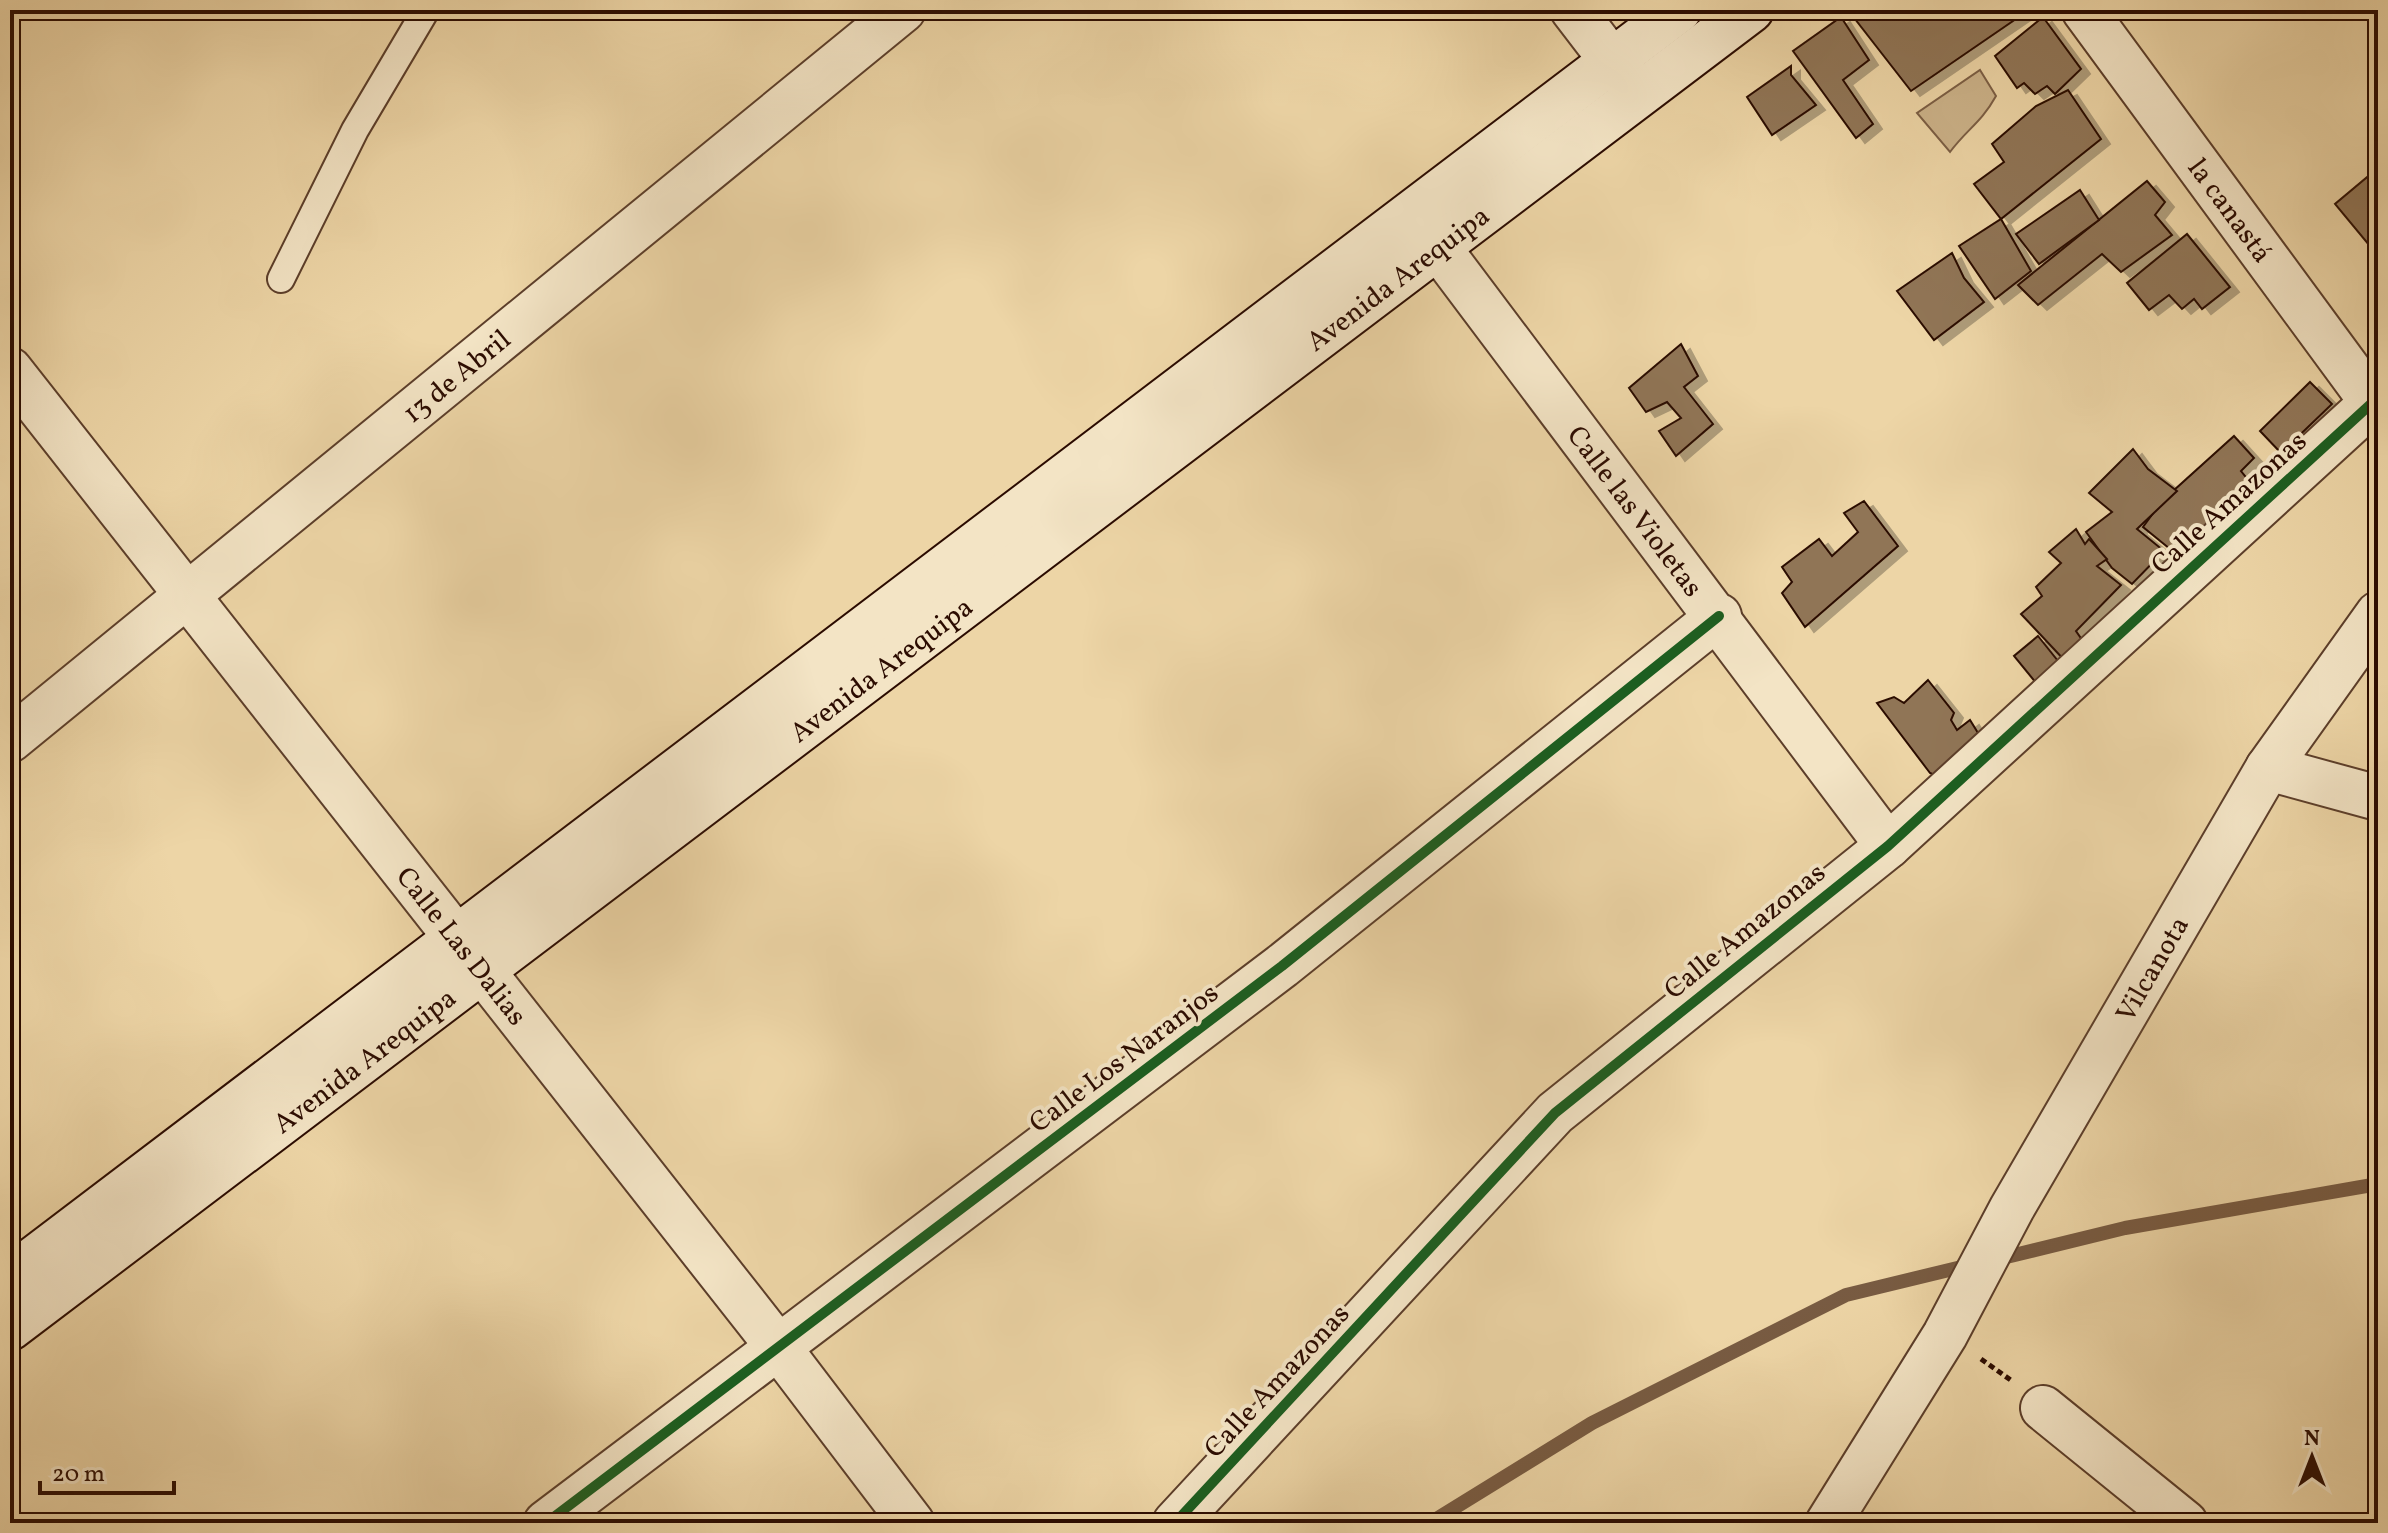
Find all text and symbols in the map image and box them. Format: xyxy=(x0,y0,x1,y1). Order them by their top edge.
street label: la canastá xyxy=(2177,151,2280,272)
street label: Avenida Arequipa xyxy=(1299,198,1499,362)
street label: 13 de Abril xyxy=(395,321,520,433)
street label: Calle las Violetas xyxy=(1557,418,1711,606)
street label: Calle Amazonas xyxy=(2143,423,2316,585)
street label: Avenida Arequipa xyxy=(782,589,982,753)
street label: Calle Amazonas xyxy=(1656,855,1835,1009)
street label: Calle Las Dalias xyxy=(386,859,535,1035)
street label: Vilcanota xyxy=(2107,910,2200,1030)
street label: Calle Los Naranjos xyxy=(1022,975,1227,1143)
street label: Avenida Arequipa xyxy=(266,980,465,1144)
street label: Calle Amazonas xyxy=(1196,1296,1360,1467)
north arrow xyxy=(2272,1417,2352,1497)
text: N xyxy=(2304,1424,2320,1455)
scale bar xyxy=(40,1445,174,1495)
text: 20 m xyxy=(52,1458,105,1492)

